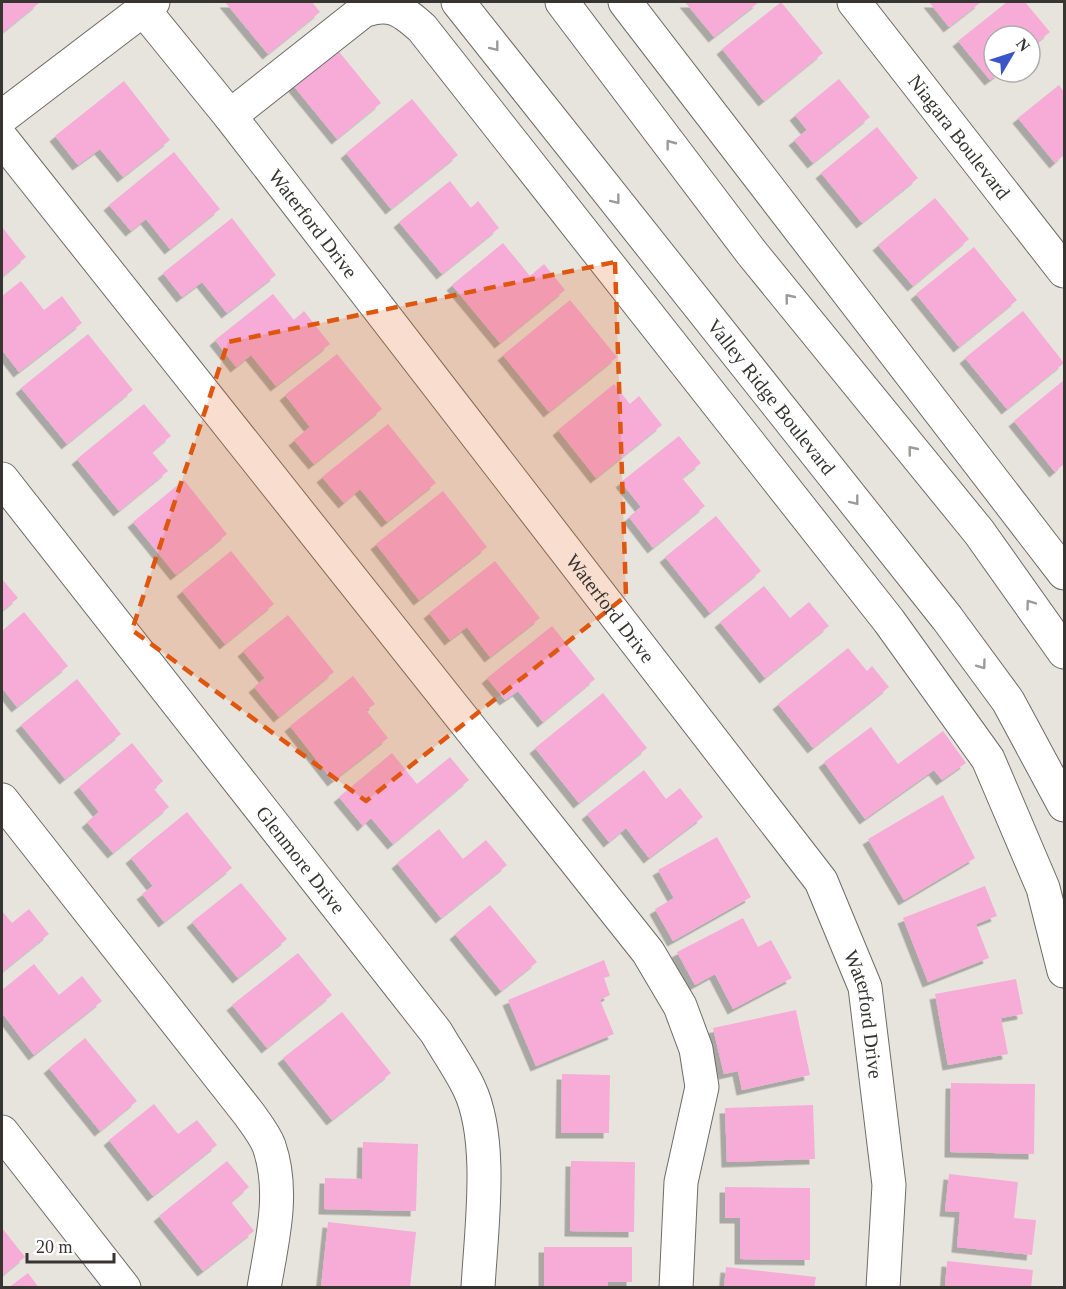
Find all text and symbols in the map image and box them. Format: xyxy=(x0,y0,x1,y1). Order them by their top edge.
north arrow xyxy=(982,24,1042,84)
text: N xyxy=(1013,35,1034,55)
one-way arrow xyxy=(487,41,498,52)
street label: Niagara Boulevard xyxy=(904,70,1015,203)
one-way arrow xyxy=(666,139,677,150)
street label: Waterford Drive xyxy=(264,165,362,282)
one-way arrow xyxy=(608,193,619,204)
one-way arrow xyxy=(785,294,796,305)
street label: Valley Ridge Boulevard xyxy=(703,315,840,479)
one-way arrow xyxy=(908,445,919,456)
one-way arrow xyxy=(847,494,858,505)
street label: Waterford Drive xyxy=(562,550,659,667)
one-way arrow xyxy=(1027,600,1038,611)
one-way arrow xyxy=(974,658,985,669)
street label: Glenmore Drive xyxy=(252,802,350,918)
street label: Waterford Drive xyxy=(840,947,887,1080)
scale bar xyxy=(27,1226,114,1264)
text: 20 m xyxy=(36,1237,73,1257)

